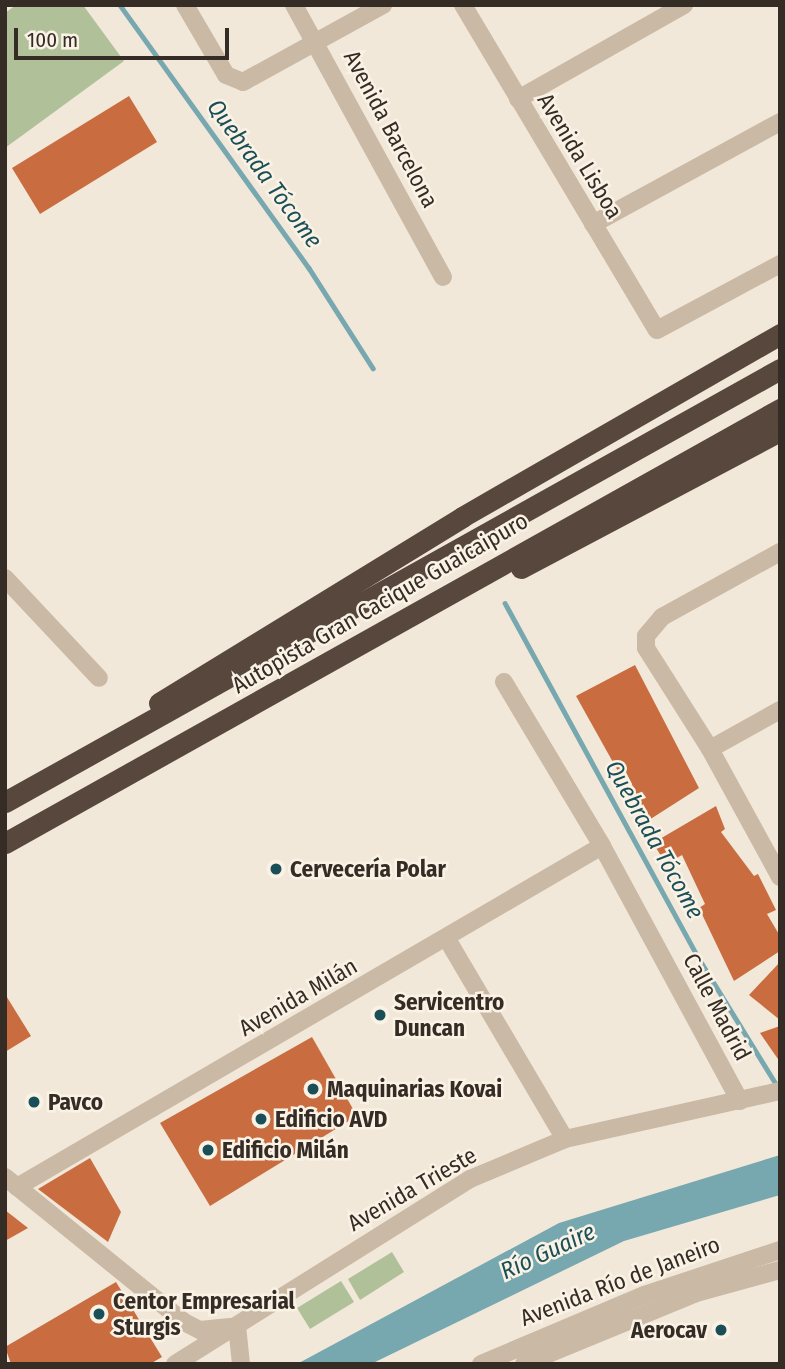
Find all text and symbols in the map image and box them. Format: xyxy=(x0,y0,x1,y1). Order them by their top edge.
scale bar xyxy=(18,14,233,58)
text: 100 m xyxy=(27,27,78,53)
street label: Avenida Barcelona xyxy=(338,46,444,212)
street label: Avenida Lisboa xyxy=(532,88,628,224)
water label: Quebrada Tócome xyxy=(200,94,328,254)
street label: Autopista Gran Cacique Guaicaipuro xyxy=(227,507,533,699)
water label: Quebrada Tócome xyxy=(599,756,709,924)
place label: Cervecería Polar xyxy=(290,855,446,883)
marker: Cervecería Polar xyxy=(268,861,284,877)
street label: Calle Madrid xyxy=(677,949,757,1065)
street label: Avenida Milán xyxy=(234,952,362,1042)
place label: Servicentro Duncan xyxy=(394,988,504,1042)
marker: Servicentro Duncan xyxy=(372,1007,388,1023)
place label: Maquinarias Kovai xyxy=(327,1075,502,1103)
marker: Maquinarias Kovai xyxy=(305,1081,321,1097)
place label: Pavco xyxy=(48,1088,103,1116)
marker: Pavco xyxy=(26,1094,42,1110)
place label: Edificio AVD xyxy=(275,1105,387,1133)
marker: Edificio AVD xyxy=(253,1111,269,1127)
place label: Edificio Milán xyxy=(222,1136,349,1164)
street label: Avenida Trieste xyxy=(343,1141,481,1237)
marker: Edificio Milán xyxy=(200,1142,216,1158)
water label: Río Guaire xyxy=(496,1218,600,1286)
street label: Avenida Río de Janeiro xyxy=(516,1230,724,1332)
place label: Centor Empresarial Sturgis xyxy=(113,1287,295,1341)
marker: Centor Empresarial Sturgis xyxy=(91,1306,107,1322)
place label: Aerocav xyxy=(631,1316,707,1344)
marker: Aerocav xyxy=(713,1322,729,1338)

